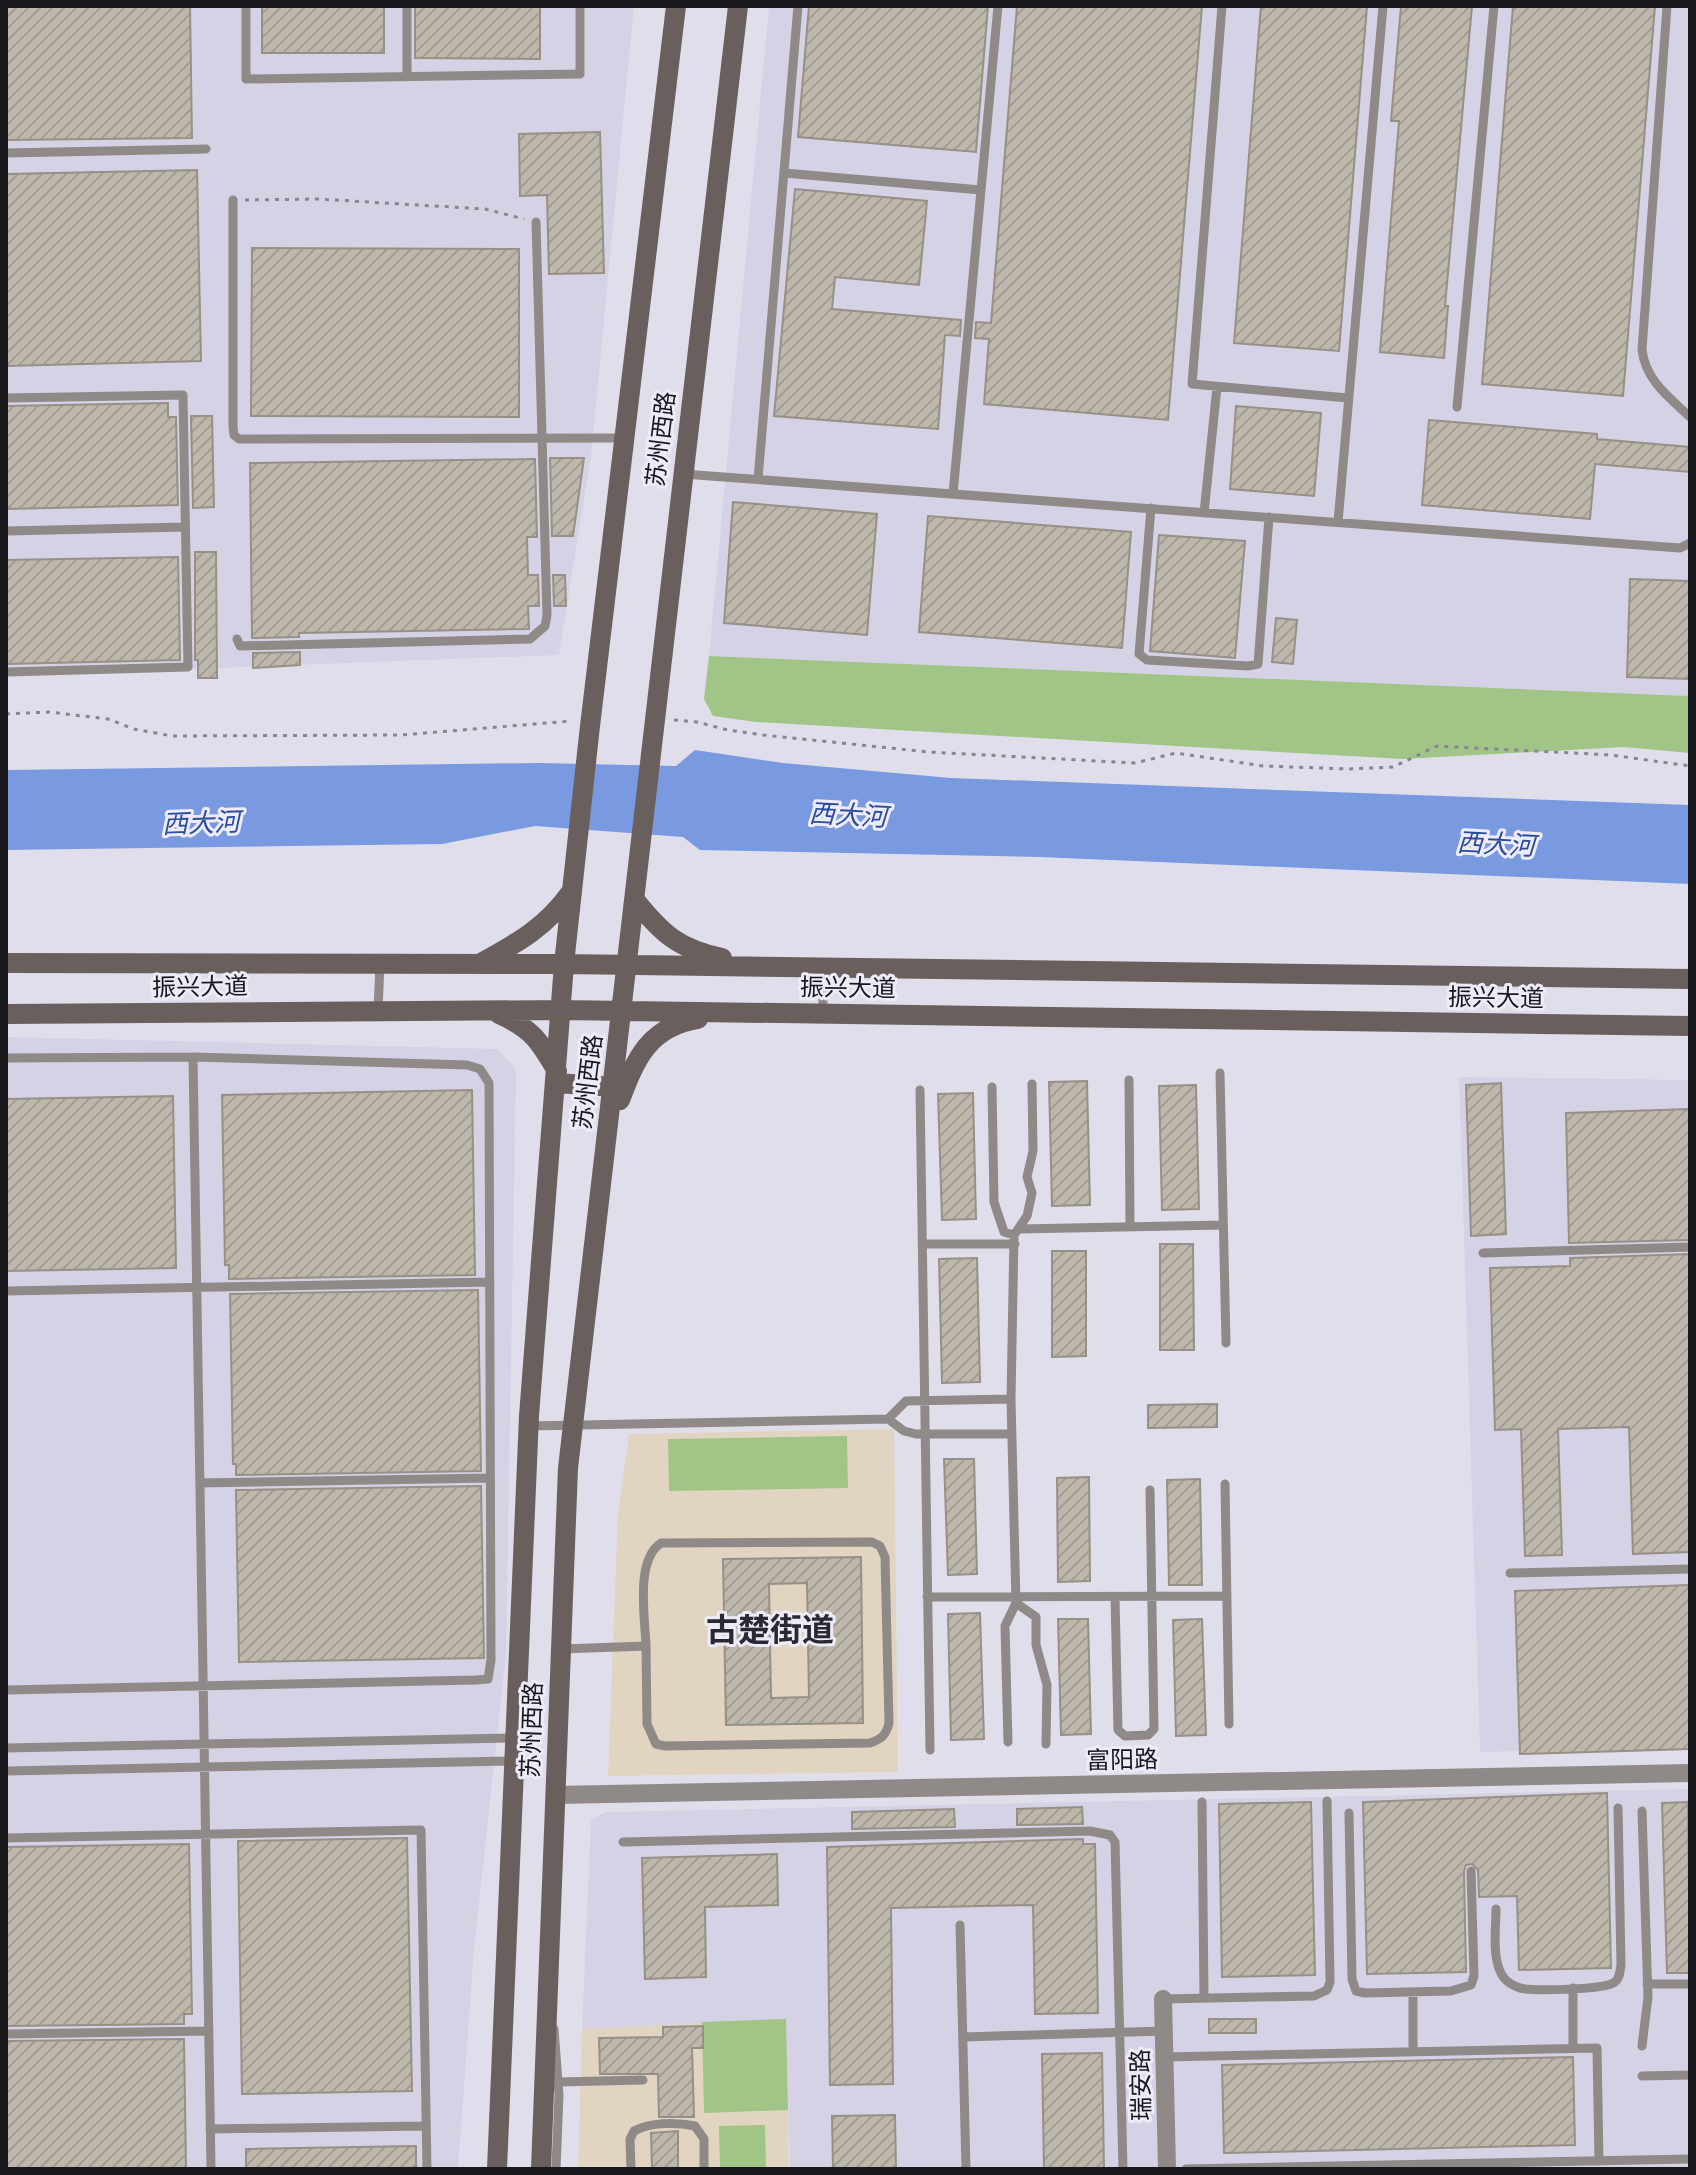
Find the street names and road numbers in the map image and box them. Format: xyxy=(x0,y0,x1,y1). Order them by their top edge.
street label: 苏州西路 xyxy=(638,389,685,489)
street label: 振兴大道 xyxy=(152,969,248,1006)
street label: 振兴大道 xyxy=(800,970,896,1007)
street label: 振兴大道 xyxy=(1448,980,1544,1017)
street label: 苏州西路 xyxy=(565,1032,612,1132)
street label: 苏州西路 xyxy=(513,1681,552,1779)
street label: 富阳路 xyxy=(1086,1742,1158,1779)
street label: 瑞安路 xyxy=(1123,2049,1160,2121)

